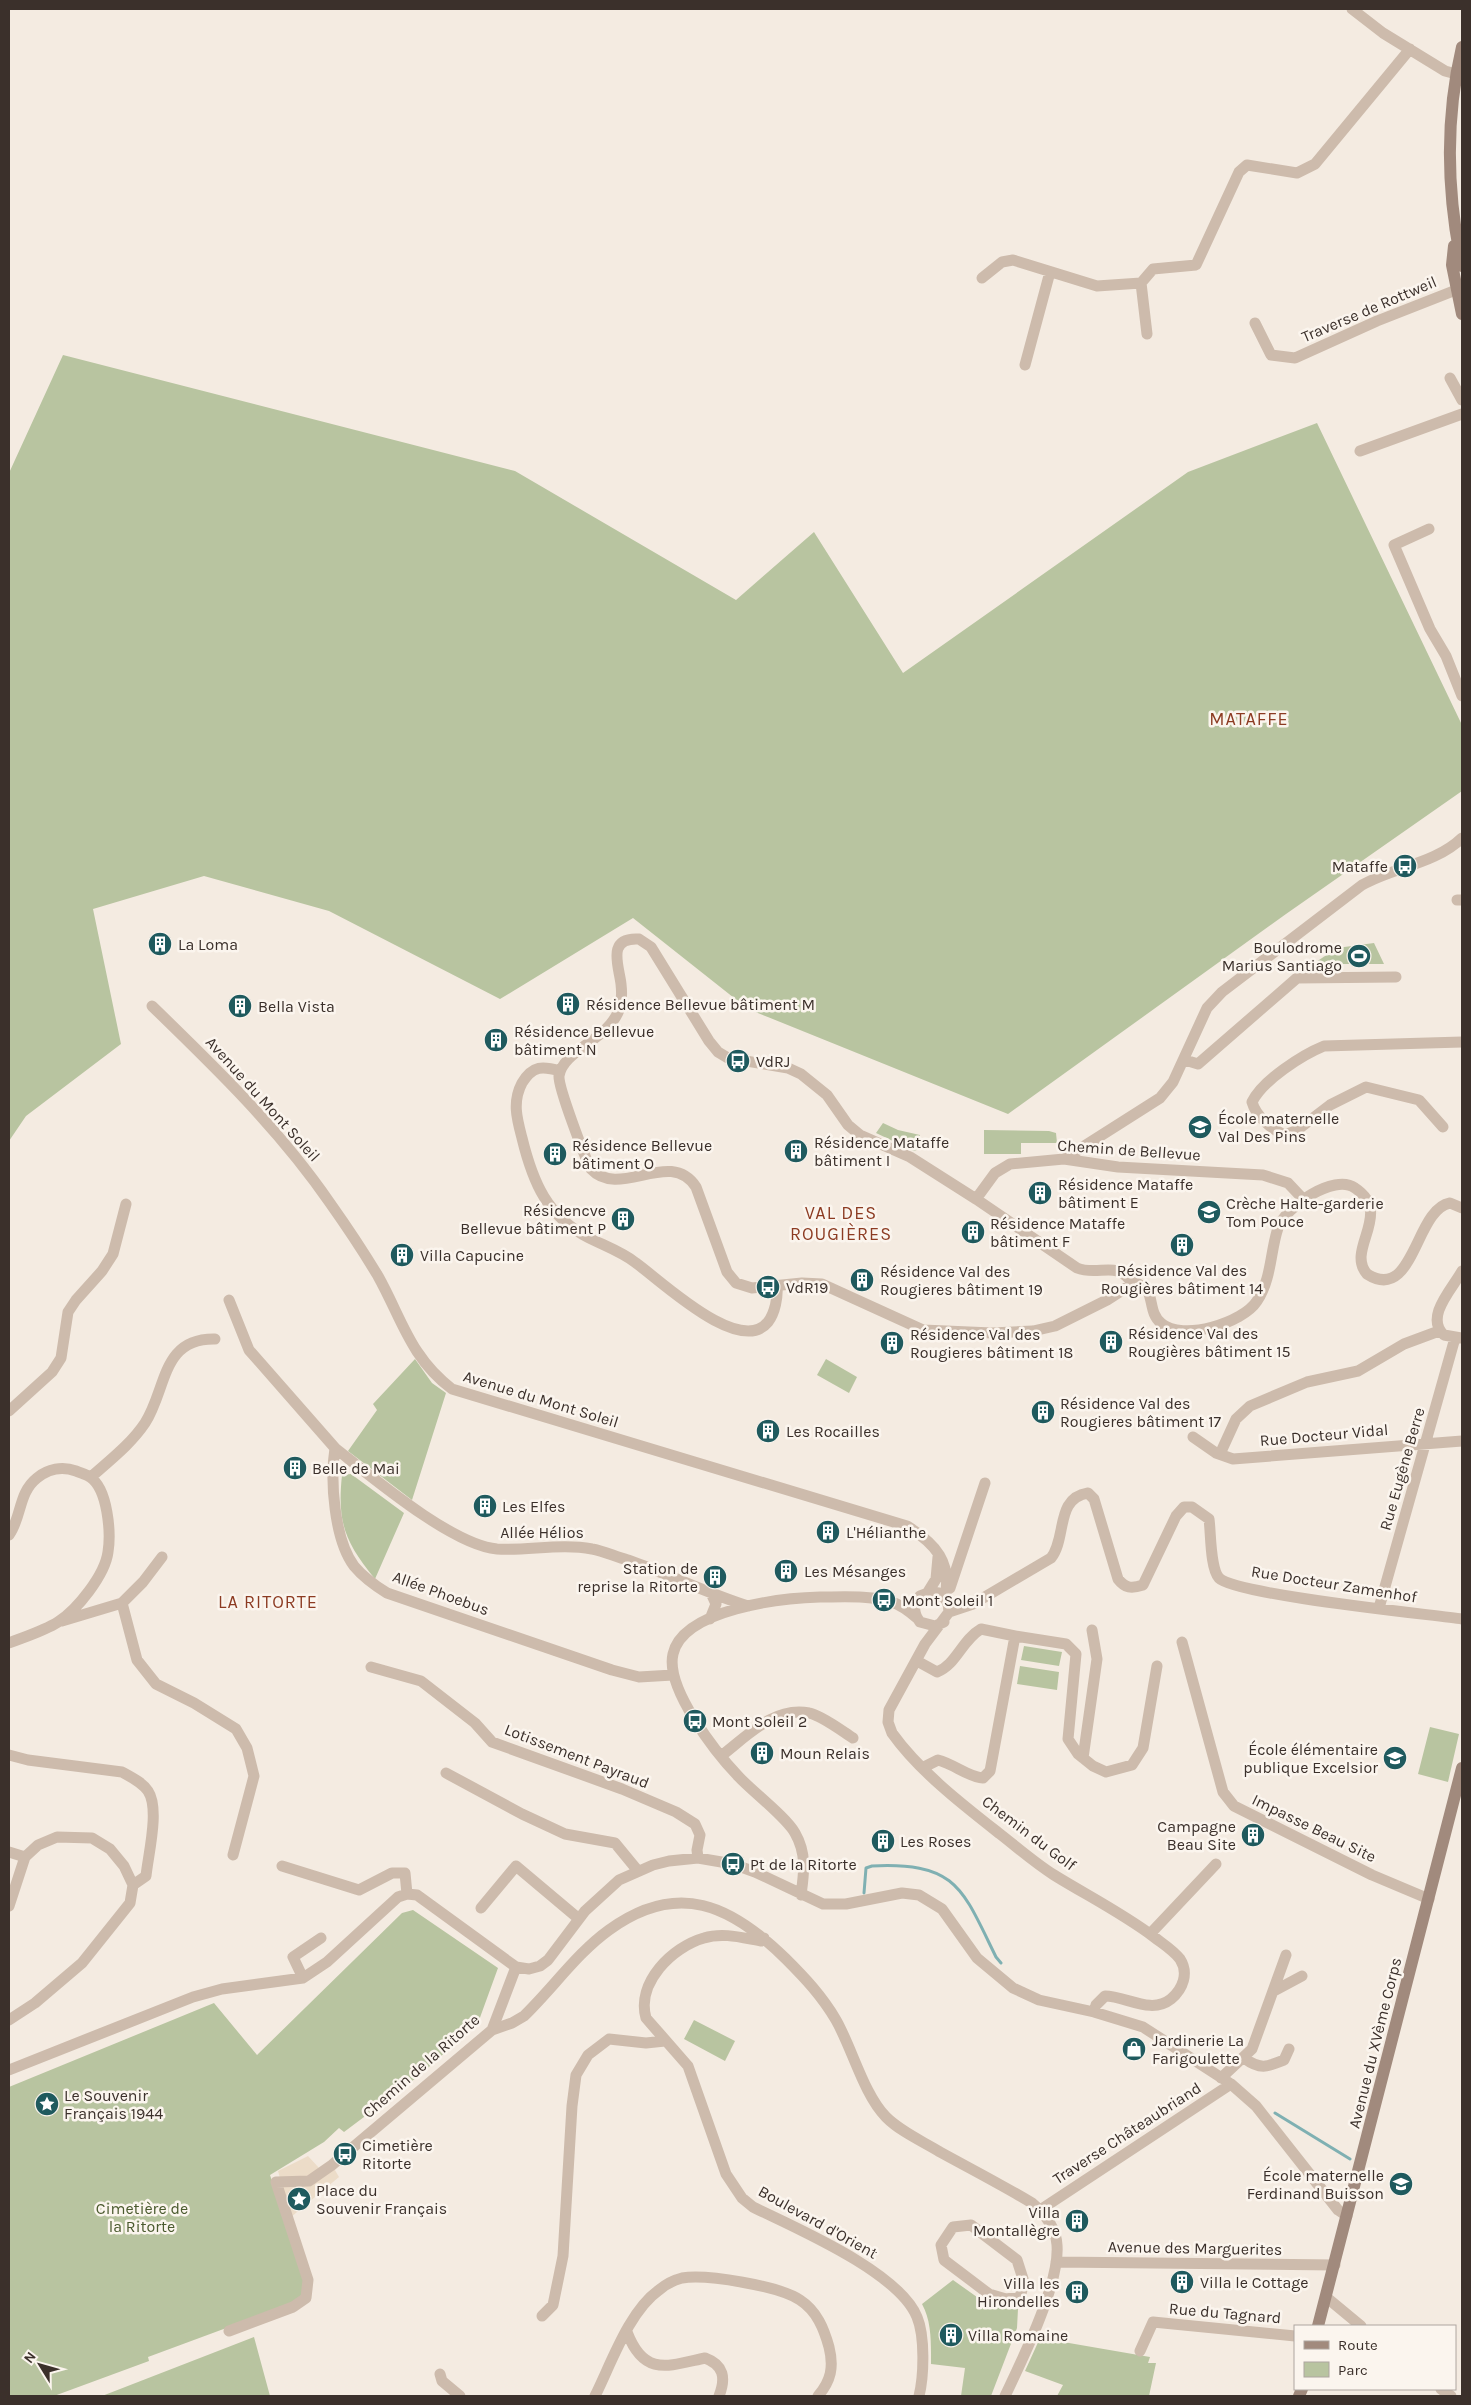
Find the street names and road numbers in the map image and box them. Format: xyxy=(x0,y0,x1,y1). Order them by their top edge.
street label: Traverse de Rottweil xyxy=(1299,272,1439,346)
street label: Avenue du Mont Soleil xyxy=(202,1033,324,1165)
street label: Chemin de Bellevue xyxy=(1057,1136,1201,1164)
street label: Avenue du Mont Soleil xyxy=(461,1366,621,1432)
street label: Rue Eugène Berre xyxy=(1375,1405,1429,1533)
street label: Rue Docteur Vidal xyxy=(1259,1420,1389,1450)
street label: Allée Hélios xyxy=(500,1523,584,1542)
street label: Rue Docteur Zamenhof xyxy=(1250,1562,1419,1607)
street label: Allée Phoebus xyxy=(390,1567,492,1619)
street label: Lotissement Payraud xyxy=(502,1720,652,1792)
street label: Impasse Beau Site xyxy=(1249,1790,1379,1866)
street label: Chemin du Golf xyxy=(978,1791,1080,1875)
street label: Avenue du XVème Corps xyxy=(1345,1956,1405,2130)
street label: Chemin de la Ritorte xyxy=(359,2010,483,2122)
street label: Traverse Châteaubriand xyxy=(1049,2078,1205,2188)
street label: Boulevard d'Orient xyxy=(755,2181,881,2263)
street label: Avenue des Marguerites xyxy=(1108,2237,1282,2259)
street label: Rue du Tagnard xyxy=(1168,2299,1282,2327)

